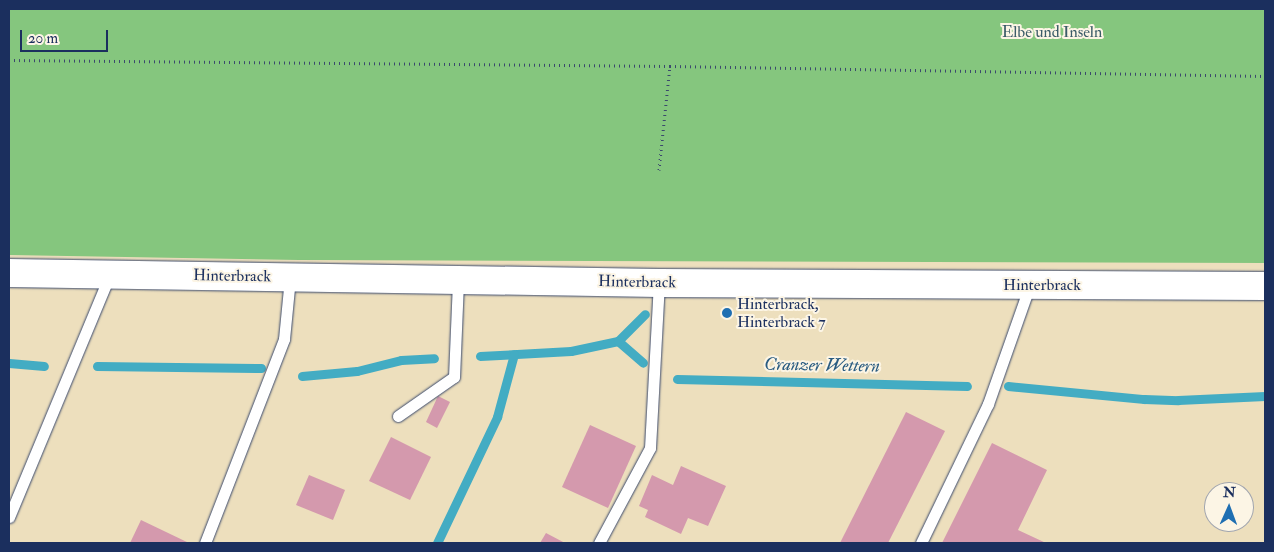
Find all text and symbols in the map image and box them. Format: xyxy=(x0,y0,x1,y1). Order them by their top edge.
scale bar xyxy=(22,20,110,52)
park label: Elbe und Inseln xyxy=(1002,22,1102,42)
text: 20 m xyxy=(28,29,58,48)
street label: Hinterbrack xyxy=(193,266,271,286)
street label: Hinterbrack xyxy=(598,272,676,292)
street label: Hinterbrack xyxy=(1003,275,1081,295)
place label: Hinterbrack, Hinterbrack 7 xyxy=(737,294,826,332)
marker: Hinterbrack, Hinterbrack 7 xyxy=(721,307,733,319)
water label: Cranzer Wettern xyxy=(764,354,880,378)
north arrow xyxy=(1204,482,1254,532)
text: N xyxy=(1223,484,1236,501)

